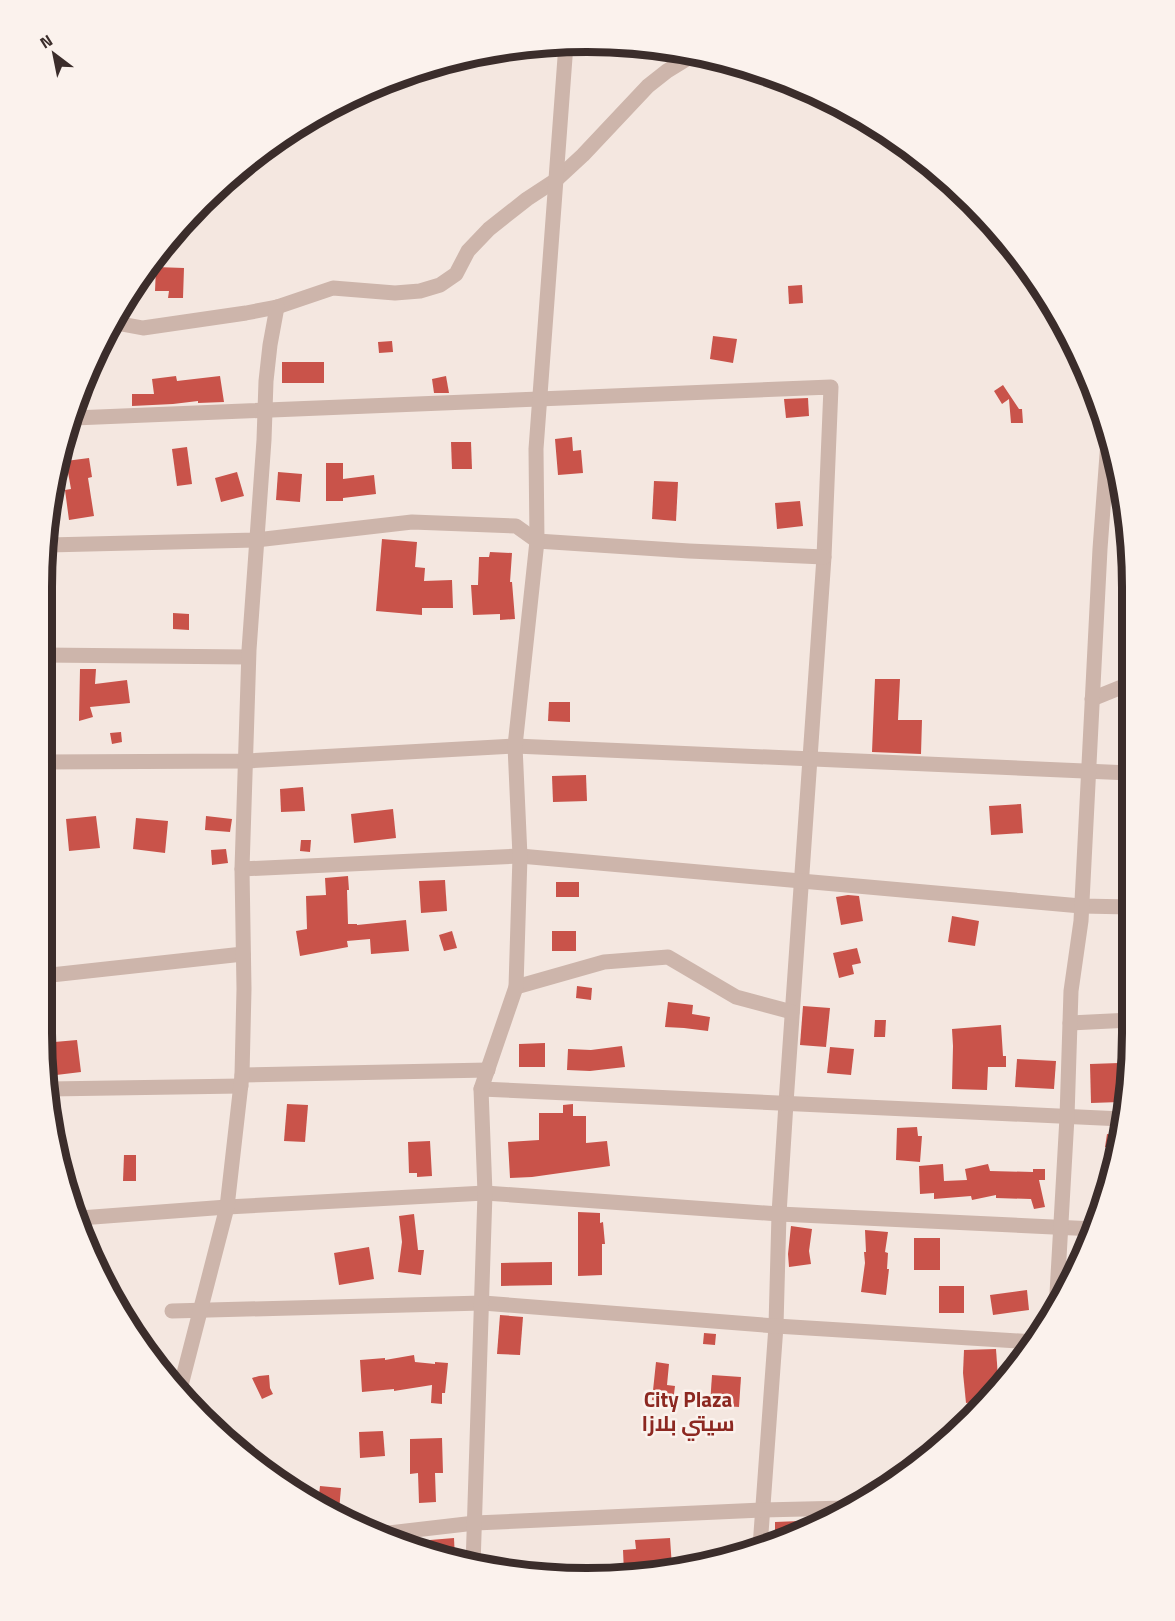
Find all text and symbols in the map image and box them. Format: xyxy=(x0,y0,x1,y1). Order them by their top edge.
north arrow xyxy=(24,24,84,84)
text: N xyxy=(35,28,57,54)
district label: City Plaza سيتي بلازا xyxy=(641,1383,735,1441)

